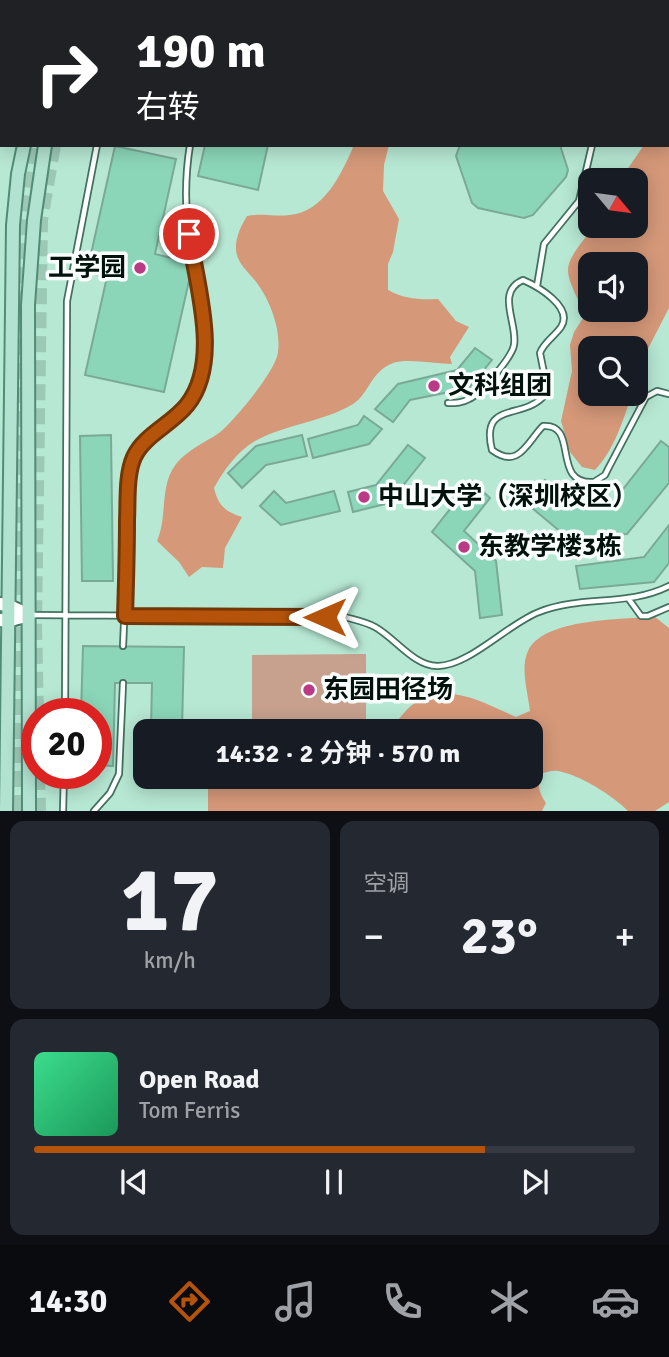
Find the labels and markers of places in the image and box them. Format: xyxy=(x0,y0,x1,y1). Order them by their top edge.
pin xyxy=(159,204,219,264)
place label: 工学园 xyxy=(48,252,126,284)
marker: 工学园 xyxy=(132,260,148,276)
place label: 文科组团 xyxy=(448,370,552,402)
marker: 文科组团 xyxy=(426,378,442,394)
place label: 中山大学（深圳校区） xyxy=(378,481,638,513)
marker: 中山大学（深圳校区） xyxy=(356,489,372,505)
place label: 东教学楼3栋 xyxy=(478,531,622,563)
marker: 东教学楼3栋 xyxy=(456,539,472,555)
place label: 东园田径场 xyxy=(323,674,453,706)
marker: 东园田径场 xyxy=(301,682,317,698)

